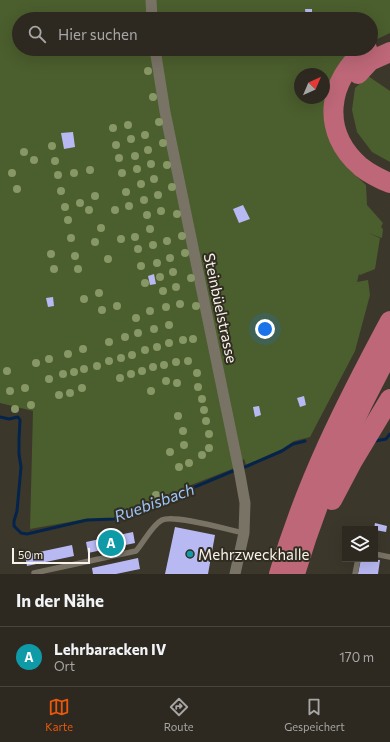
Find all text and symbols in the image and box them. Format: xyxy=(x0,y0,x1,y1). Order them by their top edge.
search box xyxy=(12,12,378,56)
icon: search xyxy=(26,23,48,45)
text: Hier suchen xyxy=(58,25,138,43)
north arrow xyxy=(294,68,330,104)
street label: Steinbüelstrasse xyxy=(201,251,241,365)
your location xyxy=(255,319,275,339)
water label: Ruebisbach xyxy=(111,479,197,525)
map controls xyxy=(342,526,378,562)
button: layers xyxy=(342,526,378,562)
pin: A xyxy=(98,528,124,558)
place label: Mehrzweckhalle xyxy=(198,545,310,563)
scale bar xyxy=(12,546,90,565)
text: 50 m xyxy=(18,548,43,561)
marker: Mehrzweckhalle xyxy=(185,549,195,559)
text: In der Nähe xyxy=(16,590,104,611)
text: Lehrbaracken IV xyxy=(54,640,167,658)
text: A xyxy=(24,649,34,665)
text: 170 m xyxy=(339,649,374,665)
text: Ort xyxy=(54,658,75,674)
tab: Karte xyxy=(45,696,73,733)
tab: Route xyxy=(164,696,194,733)
tab: Gespeichert xyxy=(284,696,345,733)

